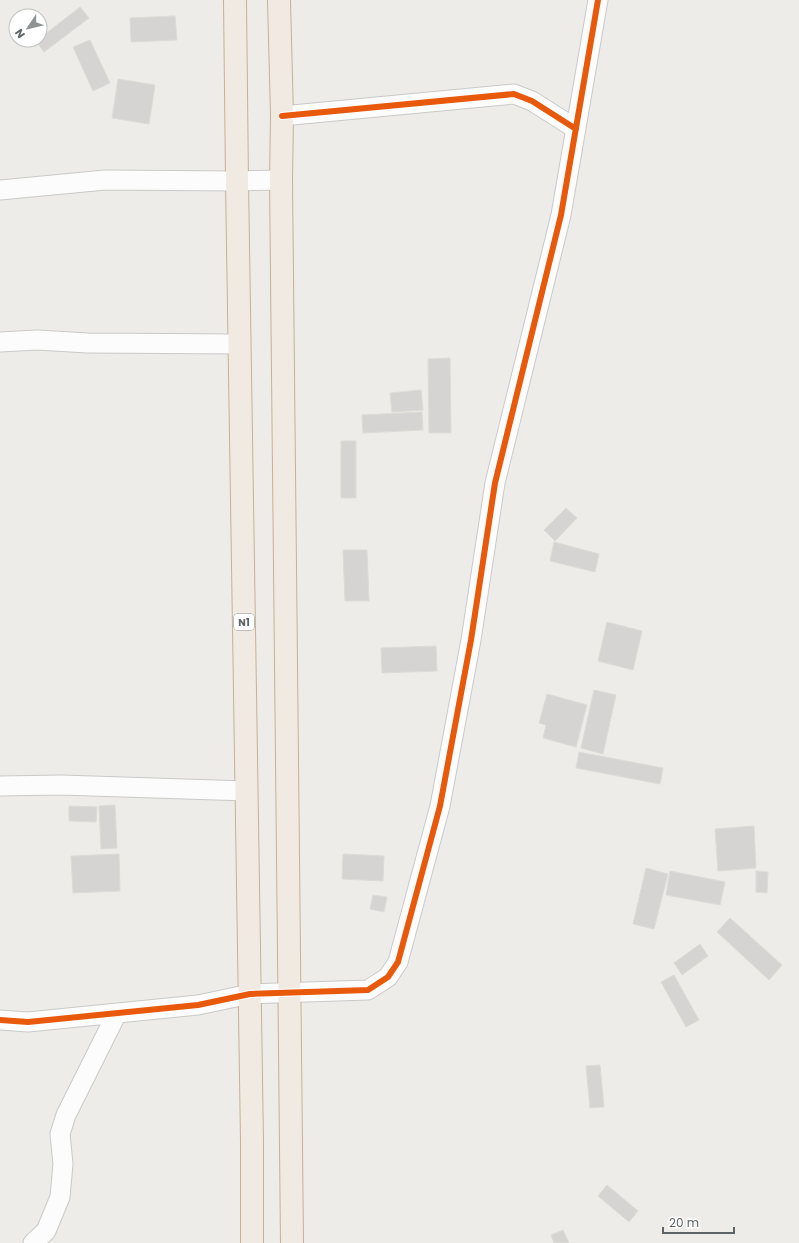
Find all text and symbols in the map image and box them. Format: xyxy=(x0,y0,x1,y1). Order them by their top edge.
north arrow xyxy=(8,8,48,48)
text: N xyxy=(11,26,29,42)
road number: N1 xyxy=(234,614,254,630)
scale bar xyxy=(663,1209,734,1235)
text: 20 m xyxy=(669,1214,699,1231)

